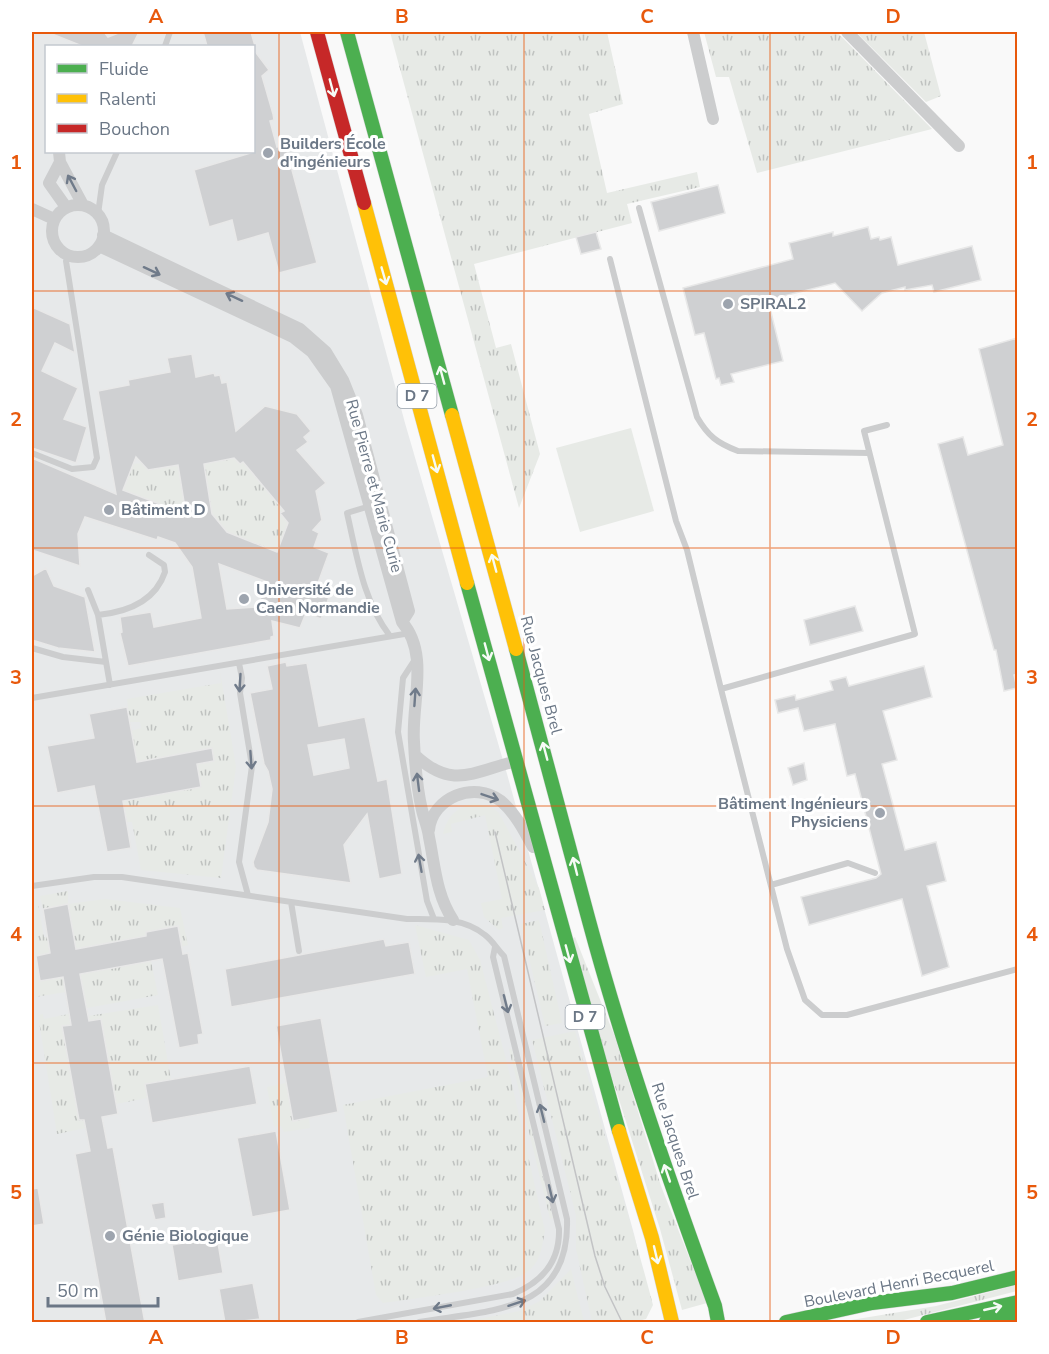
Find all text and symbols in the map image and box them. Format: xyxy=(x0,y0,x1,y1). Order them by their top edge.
text: A xyxy=(149,3,164,30)
text: B xyxy=(395,3,409,30)
text: C xyxy=(640,3,654,30)
text: D xyxy=(885,3,901,30)
legend xyxy=(45,45,255,153)
text: Fluide xyxy=(99,57,149,81)
one-way arrow xyxy=(327,78,338,97)
text: Ralenti xyxy=(99,87,156,111)
text: Bouchon xyxy=(99,117,170,141)
place label: Builders École d'ingénieurs xyxy=(280,133,386,173)
marker: Builders École d'ingénieurs xyxy=(261,146,275,160)
text: 1 xyxy=(10,149,22,176)
text: 1 xyxy=(1026,149,1038,176)
one-way arrow xyxy=(66,175,77,193)
one-way arrow xyxy=(142,265,160,277)
one-way arrow xyxy=(379,266,390,285)
one-way arrow xyxy=(225,291,243,303)
place label: SPIRAL2 xyxy=(740,293,806,315)
marker: SPIRAL2 xyxy=(721,297,735,311)
one-way arrow xyxy=(436,366,447,385)
road number: D 7 xyxy=(398,384,436,408)
street label: Rue Pierre et Marie Curie xyxy=(340,397,408,575)
text: 2 xyxy=(10,406,22,433)
text: 2 xyxy=(1026,406,1038,433)
one-way arrow xyxy=(430,454,442,473)
place label: Bâtiment D xyxy=(121,499,206,521)
marker: Bâtiment D xyxy=(102,503,116,517)
one-way arrow xyxy=(487,554,499,573)
place label: Université de Caen Normandie xyxy=(256,579,380,619)
marker: Université de Caen Normandie xyxy=(237,592,251,606)
street label: Rue Jacques Brel xyxy=(515,613,567,737)
one-way arrow xyxy=(482,642,493,661)
text: 3 xyxy=(10,664,22,691)
text: 3 xyxy=(1026,664,1038,691)
one-way arrow xyxy=(235,672,246,692)
one-way arrow xyxy=(410,688,421,707)
one-way arrow xyxy=(538,742,550,761)
one-way arrow xyxy=(246,750,257,770)
one-way arrow xyxy=(412,773,423,793)
one-way arrow xyxy=(480,792,498,803)
place label: Bâtiment Ingénieurs Physiciens xyxy=(718,793,868,833)
marker: Bâtiment Ingénieurs Physiciens xyxy=(873,806,887,820)
one-way arrow xyxy=(415,853,426,873)
one-way arrow xyxy=(568,857,580,876)
text: 4 xyxy=(10,921,22,948)
text: 4 xyxy=(1026,921,1038,948)
one-way arrow xyxy=(563,944,574,963)
one-way arrow xyxy=(500,994,512,1013)
road number: D 7 xyxy=(566,1005,604,1029)
street label: Rue Jacques Brel xyxy=(646,1080,704,1202)
one-way arrow xyxy=(535,1104,547,1123)
one-way arrow xyxy=(661,1164,672,1183)
text: 5 xyxy=(10,1179,22,1206)
text: 5 xyxy=(1026,1179,1038,1206)
one-way arrow xyxy=(546,1184,558,1203)
place label: Génie Biologique xyxy=(122,1225,249,1247)
marker: Génie Biologique xyxy=(103,1229,117,1243)
one-way arrow xyxy=(651,1244,662,1264)
street label: Boulevard Henri Becquerel xyxy=(802,1255,996,1313)
scale bar xyxy=(48,1270,158,1308)
text: 50 m xyxy=(57,1279,99,1303)
one-way arrow xyxy=(507,1297,526,1308)
one-way arrow xyxy=(983,1301,1002,1313)
one-way arrow xyxy=(433,1302,453,1313)
text: A xyxy=(149,1324,164,1351)
text: B xyxy=(395,1324,409,1351)
text: C xyxy=(640,1324,654,1351)
text: D xyxy=(885,1324,901,1351)

